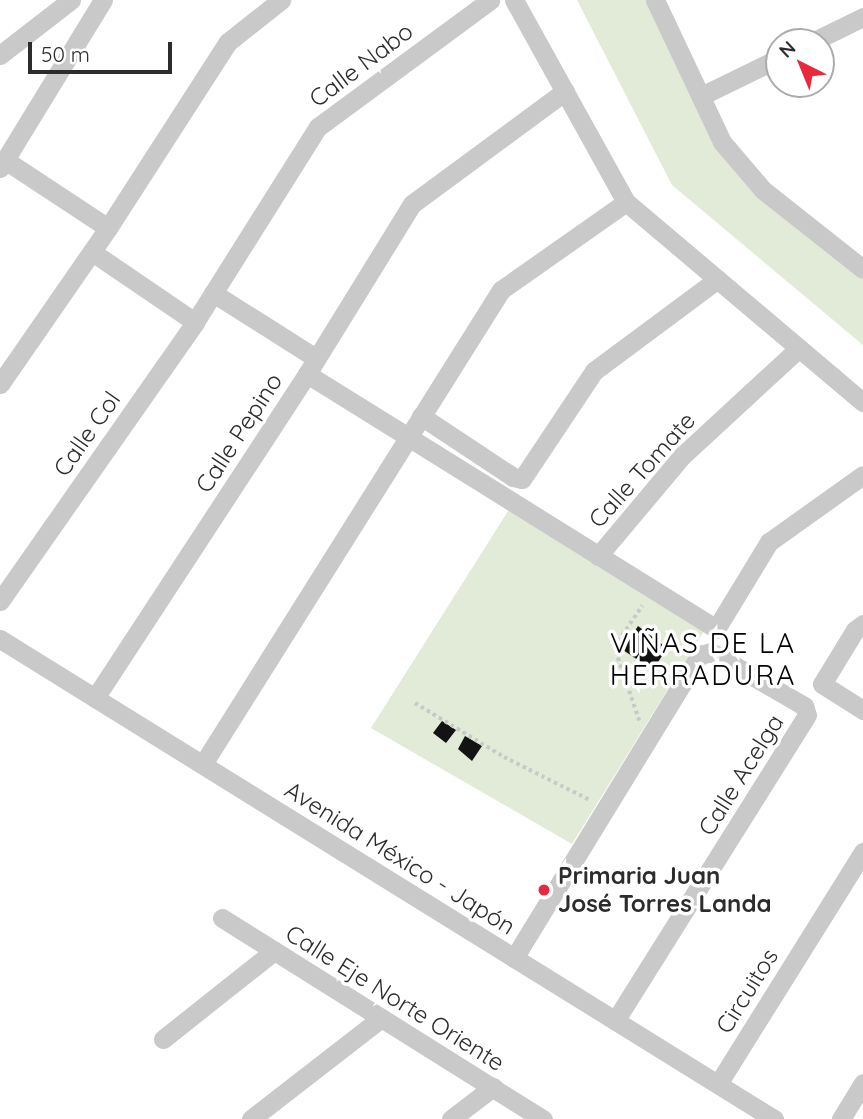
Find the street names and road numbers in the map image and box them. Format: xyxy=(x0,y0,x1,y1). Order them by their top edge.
street label: Calle Nabo xyxy=(304,17,418,113)
street label: Calle Pepino xyxy=(190,368,288,498)
street label: Calle Col xyxy=(47,386,127,482)
street label: Calle Tomate xyxy=(583,406,701,534)
street label: Calle Acelga xyxy=(692,709,790,841)
street label: Avenida México - Japón xyxy=(279,775,521,941)
street label: Calle Eje Norte Oriente xyxy=(280,919,510,1077)
street label: Circuitos xyxy=(710,943,784,1039)

